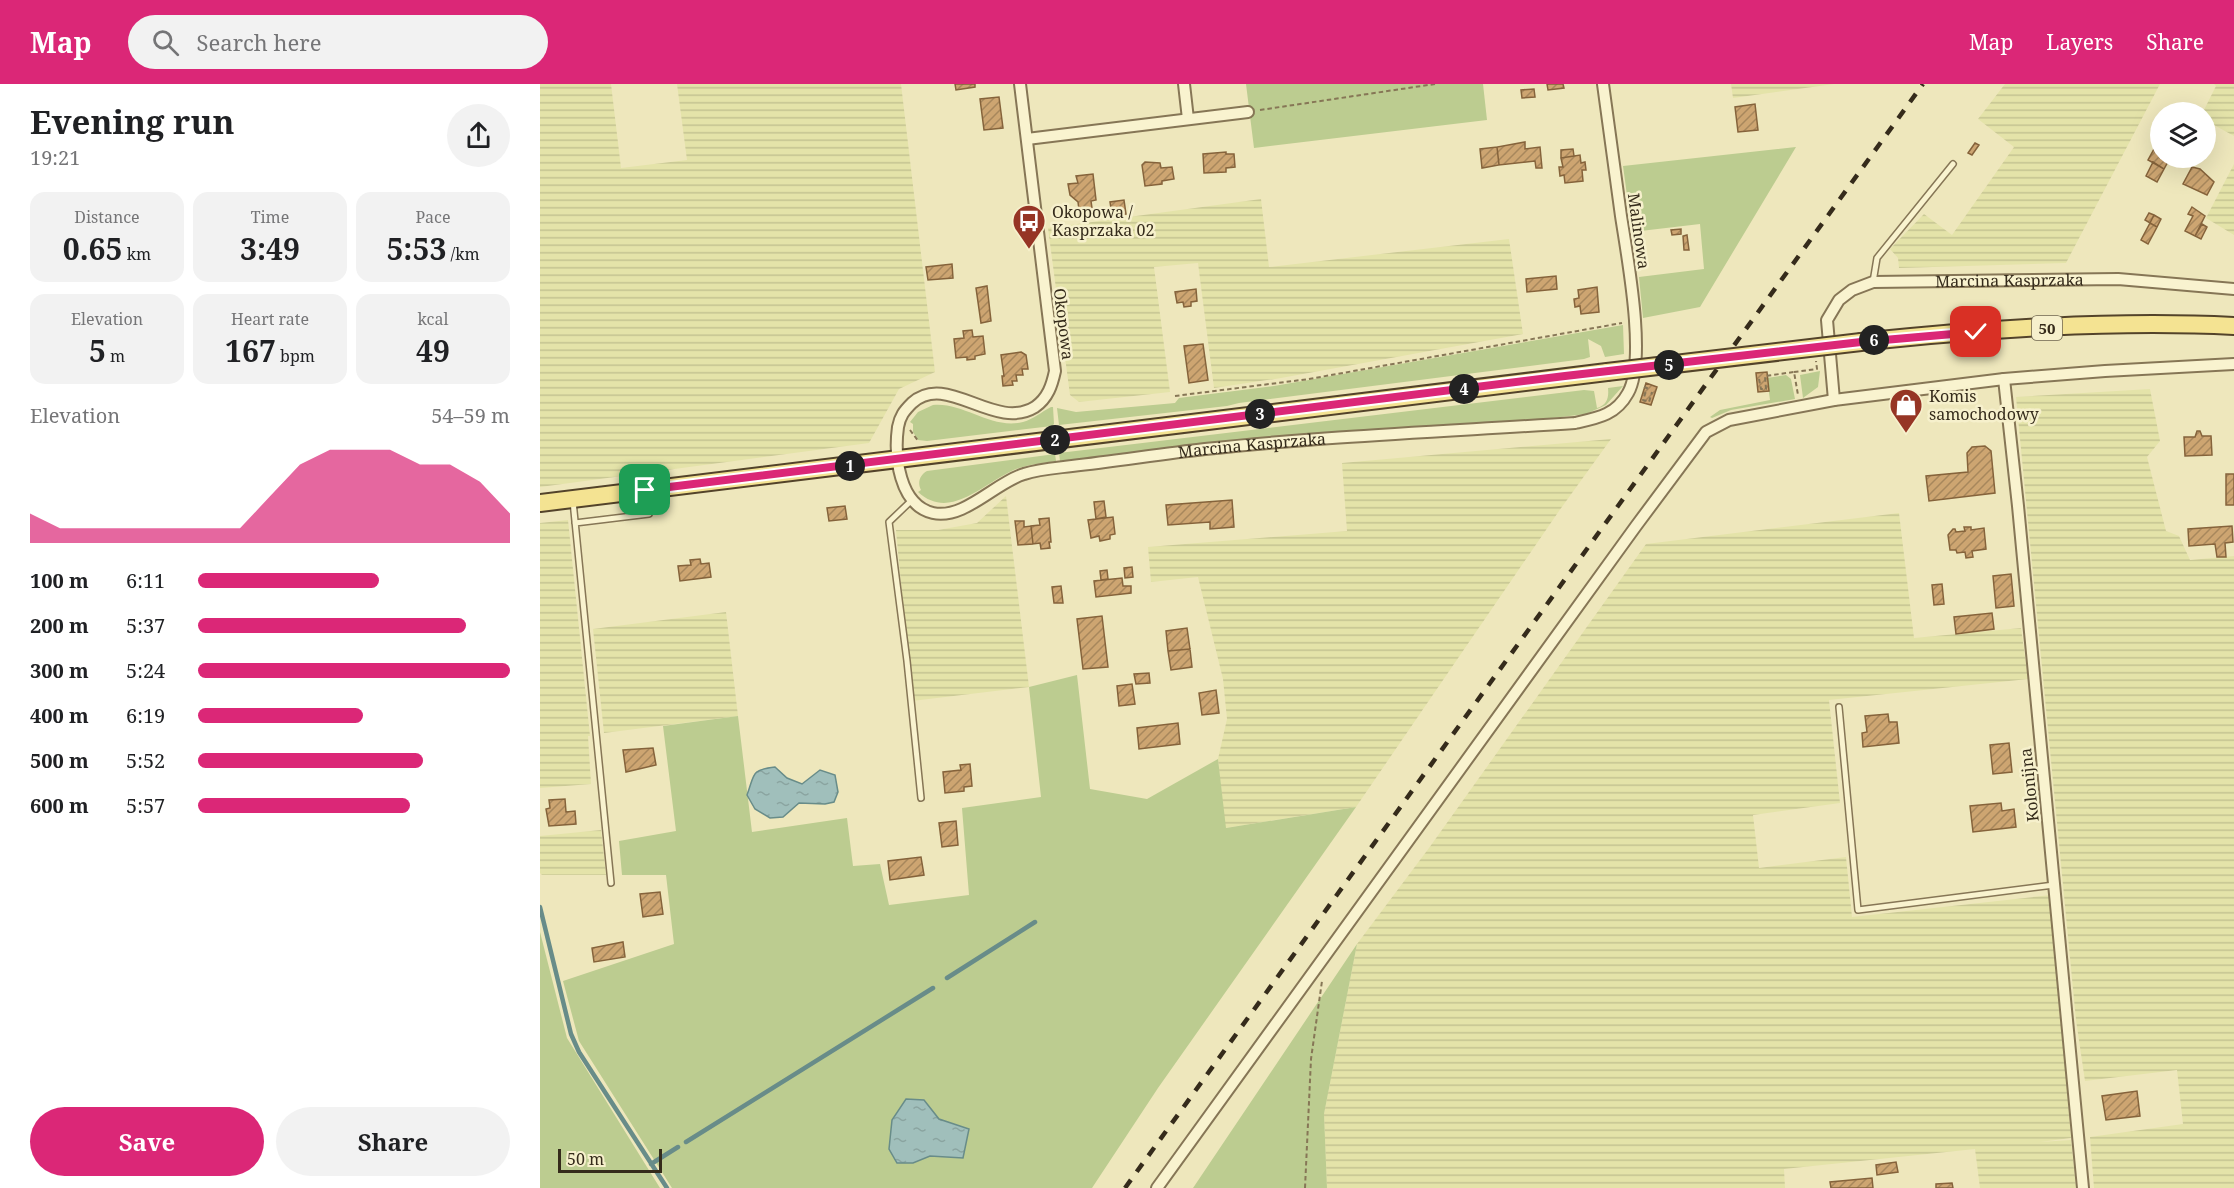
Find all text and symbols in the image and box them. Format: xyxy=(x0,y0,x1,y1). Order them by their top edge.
search box xyxy=(128,15,548,69)
text: Map xyxy=(30,23,92,61)
icon: search xyxy=(149,26,182,59)
text: Search here xyxy=(197,27,321,57)
text: Map xyxy=(1969,28,2013,56)
text: Layers xyxy=(2046,28,2113,56)
text: Share xyxy=(2146,28,2204,56)
text: Evening run xyxy=(30,99,234,144)
map controls xyxy=(2150,102,2216,168)
button: layers xyxy=(2150,102,2216,168)
button: share xyxy=(447,104,510,167)
text: 19:21 xyxy=(30,144,80,171)
street label: Malinowa xyxy=(1623,192,1655,270)
place label: Okopowa / Kasprzaka 02 xyxy=(1052,201,1154,241)
bus stop icon: Okopowa / Kasprzaka 02 xyxy=(1011,203,1047,250)
text: Distance xyxy=(74,206,140,228)
text: Time xyxy=(251,206,289,228)
text: Pace xyxy=(415,206,451,228)
text: 0.65 xyxy=(63,228,123,269)
text: 3:49 xyxy=(240,228,300,269)
text: 5:53 xyxy=(386,228,446,269)
text: km xyxy=(123,243,151,265)
text: /km xyxy=(446,243,480,265)
street label: Marcina Kasprzaka xyxy=(1935,268,2084,292)
street label: Okopowa xyxy=(1049,287,1079,361)
pin xyxy=(1950,306,2001,357)
text: Elevation xyxy=(71,308,143,330)
text: Heart rate xyxy=(231,308,309,330)
text: kcal xyxy=(418,308,448,330)
icon: check xyxy=(1959,315,1992,348)
road number: 50 xyxy=(2032,316,2062,340)
pin: 6 xyxy=(1859,325,1889,355)
text: 6 xyxy=(1869,329,1879,351)
text: 5 xyxy=(89,330,106,371)
text: 167 xyxy=(225,330,276,371)
text: 49 xyxy=(416,330,450,371)
text: m xyxy=(106,345,125,367)
text: bpm xyxy=(276,345,315,367)
pin: 5 xyxy=(1654,350,1684,380)
text: 5 xyxy=(1664,354,1674,376)
pin: 4 xyxy=(1449,374,1479,404)
text: 4 xyxy=(1459,378,1469,400)
place label: Komis samochodowy xyxy=(1929,385,2040,425)
shop icon: Komis samochodowy xyxy=(1888,387,1924,434)
pin: 3 xyxy=(1245,399,1275,429)
text: Elevation xyxy=(30,402,120,429)
text: 54–59 m xyxy=(431,402,510,429)
text: 3 xyxy=(1255,403,1265,425)
pin: 2 xyxy=(1040,425,1070,455)
street label: Marcina Kasprzaka xyxy=(1177,427,1327,463)
text: 2 xyxy=(1050,429,1060,451)
pin: 1 xyxy=(835,451,865,481)
text: 1 xyxy=(845,455,855,477)
pin xyxy=(619,464,670,515)
icon: arrive xyxy=(628,473,661,506)
text: 100 m xyxy=(30,567,89,594)
text: 6:11 xyxy=(126,567,165,594)
text: 200 m xyxy=(30,612,89,639)
text: 5:37 xyxy=(126,612,165,639)
text: 300 m xyxy=(30,657,89,684)
text: 5:24 xyxy=(126,657,165,684)
text: 400 m xyxy=(30,702,89,729)
text: 6:19 xyxy=(126,702,165,729)
text: 500 m xyxy=(30,747,89,774)
text: 5:52 xyxy=(126,747,165,774)
street label: Kolonijna xyxy=(2014,747,2044,823)
text: 600 m xyxy=(30,792,89,819)
text: 5:57 xyxy=(126,792,165,819)
button: Save xyxy=(30,1107,264,1176)
button: Share xyxy=(276,1107,510,1176)
scale bar xyxy=(558,1146,662,1174)
text: 50 m xyxy=(567,1148,604,1170)

